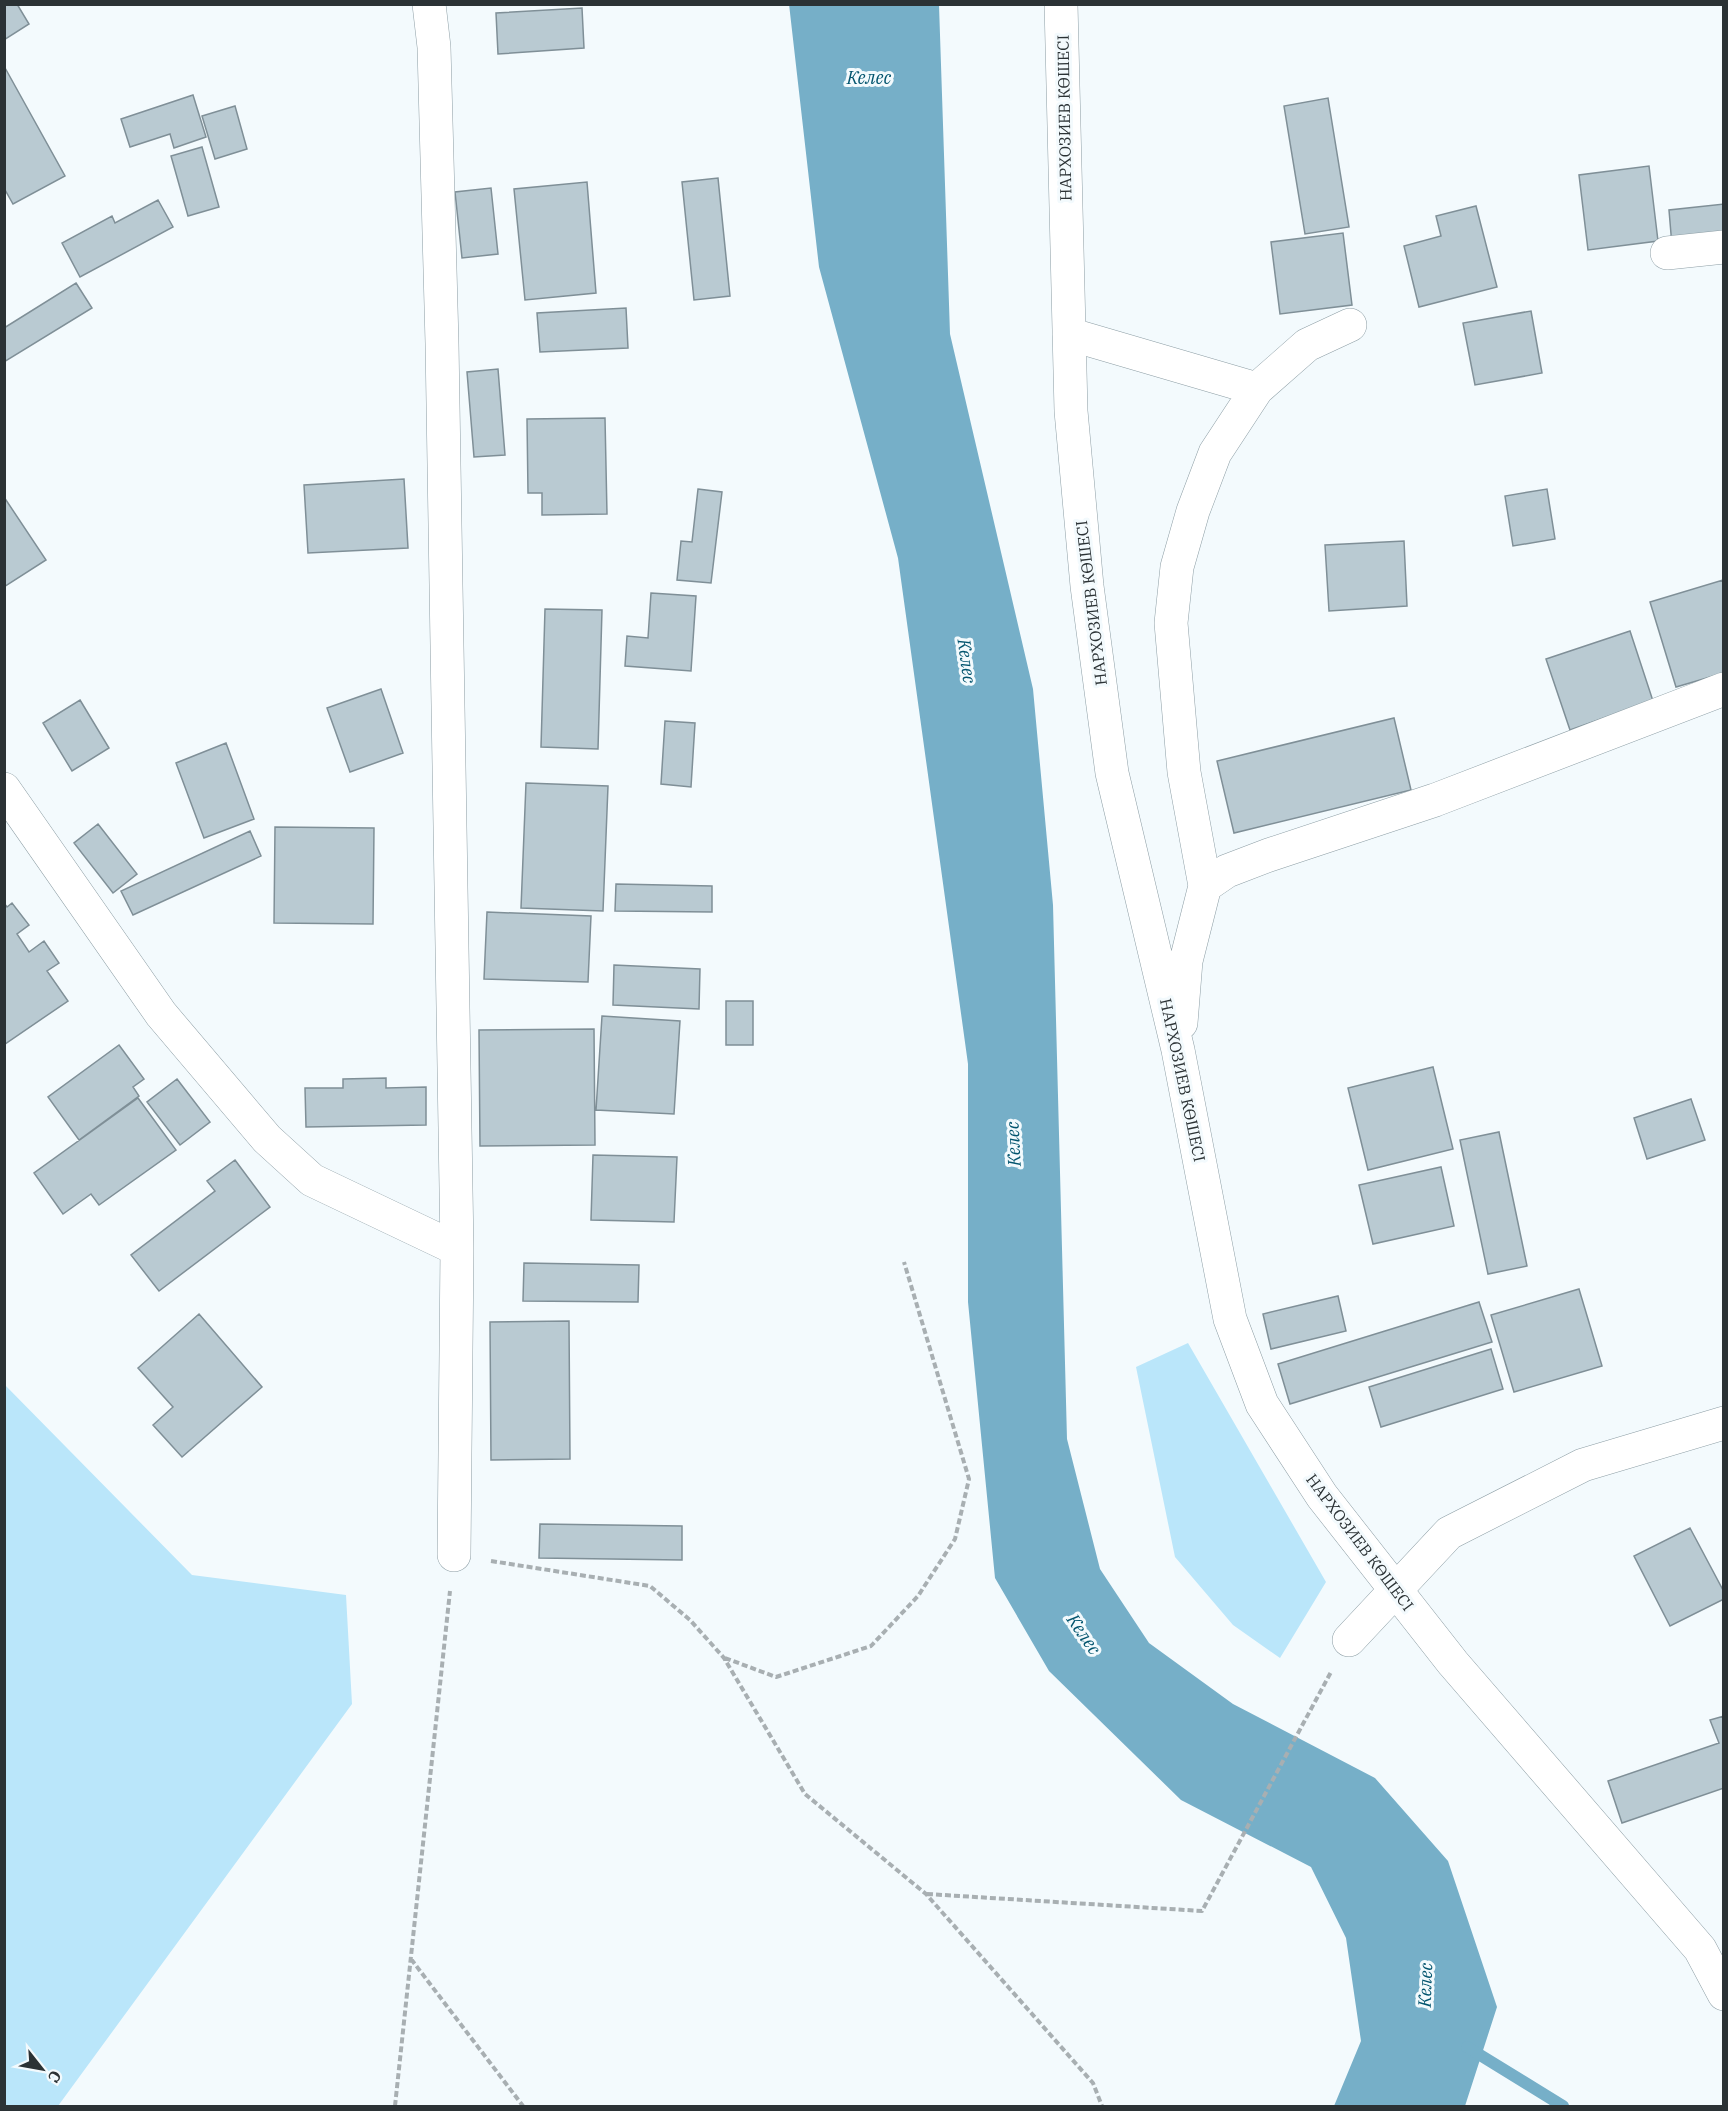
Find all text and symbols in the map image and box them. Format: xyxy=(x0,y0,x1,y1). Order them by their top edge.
street label: НАРХОЗИЕВ КӨШЕСІ xyxy=(1053,35,1075,201)
water label: Келес xyxy=(846,66,892,89)
street label: НАРХОЗИЕВ КӨШЕСІ xyxy=(1071,519,1111,687)
water label: Келес xyxy=(952,636,982,685)
street label: НАРХОЗИЕВ КӨШЕСІ xyxy=(1156,997,1210,1163)
water label: Келес xyxy=(1000,1121,1026,1168)
street label: НАРХОЗИЕВ КӨШЕСІ xyxy=(1302,1470,1418,1614)
water label: Келес xyxy=(1061,1608,1106,1659)
water label: Келес xyxy=(1413,1962,1437,2009)
north arrow xyxy=(12,2039,72,2099)
text: С xyxy=(44,2067,66,2086)

